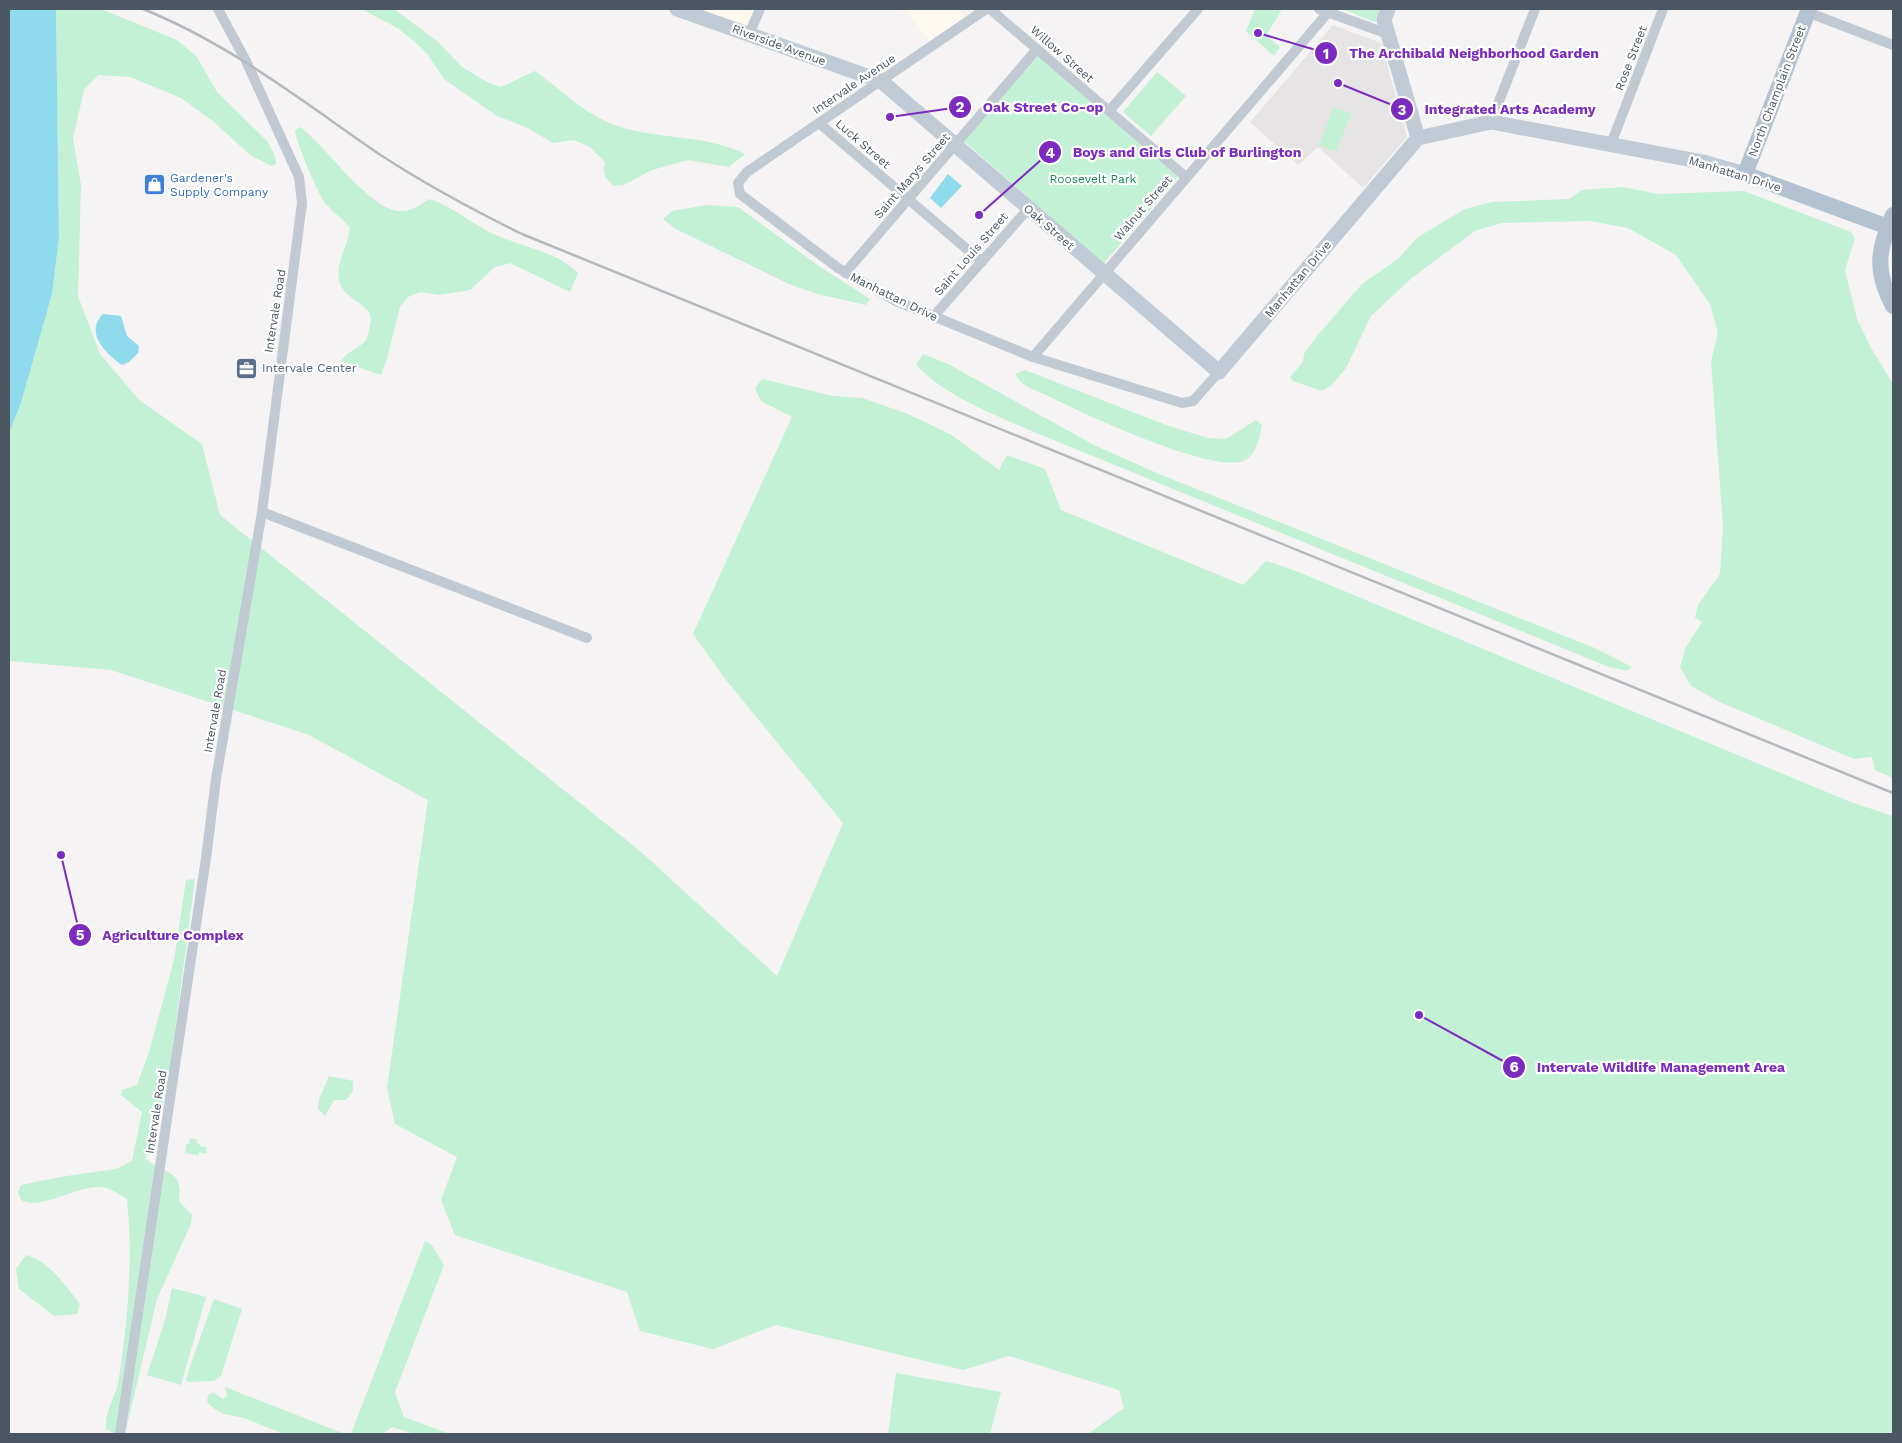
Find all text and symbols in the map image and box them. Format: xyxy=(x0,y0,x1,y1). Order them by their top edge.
street label: Riverside Avenue xyxy=(730,22,828,69)
street label: Willow Street xyxy=(1028,23,1096,85)
street label: North Champlain Street xyxy=(1745,23,1809,159)
street label: Rose Street xyxy=(1612,24,1650,92)
callout: The Archibald Neighborhood Garden xyxy=(1314,39,1609,68)
text: 1 xyxy=(1323,45,1329,63)
text: The Archibald Neighborhood Garden xyxy=(1349,45,1599,61)
street label: Intervale Avenue xyxy=(810,51,898,117)
callout: Oak Street Co-op xyxy=(947,93,1113,122)
callout: Integrated Arts Academy xyxy=(1389,95,1606,124)
text: 2 xyxy=(956,98,965,116)
text: Oak Street Co-op xyxy=(983,99,1104,115)
text: 3 xyxy=(1398,101,1407,119)
text: Integrated Arts Academy xyxy=(1424,101,1596,117)
street label: Luck Street xyxy=(833,116,893,172)
street label: Saint Marys Street xyxy=(871,130,953,222)
callout: Boys and Girls Club of Burlington xyxy=(1038,138,1312,167)
text: 4 xyxy=(1045,144,1055,162)
text: Boys and Girls Club of Burlington xyxy=(1073,144,1301,160)
street label: Manhattan Drive xyxy=(1687,153,1783,195)
place label: Gardener's Supply Company xyxy=(170,171,269,199)
park label: Roosevelt Park xyxy=(1050,172,1137,186)
shop icon: Gardener's Supply Company xyxy=(142,173,166,197)
street label: Walnut Street xyxy=(1111,173,1175,243)
street label: Oak Street xyxy=(1021,201,1077,253)
street label: Saint Louis Street xyxy=(931,210,1011,298)
street label: Manhattan Drive xyxy=(1262,238,1334,320)
street label: Intervale Road xyxy=(261,268,289,354)
street label: Manhattan Drive xyxy=(848,270,940,324)
office icon: Intervale Center xyxy=(234,356,258,380)
place label: Intervale Center xyxy=(262,361,357,375)
street label: Intervale Road xyxy=(201,668,229,754)
callout: Agriculture Complex xyxy=(67,920,254,949)
text: 5 xyxy=(76,926,85,944)
text: Agriculture Complex xyxy=(102,927,245,943)
callout: Intervale Wildlife Management Area xyxy=(1502,1052,1796,1081)
text: 6 xyxy=(1509,1058,1519,1076)
text: Intervale Wildlife Management Area xyxy=(1537,1059,1786,1075)
street label: Intervale Road xyxy=(142,1069,170,1155)

